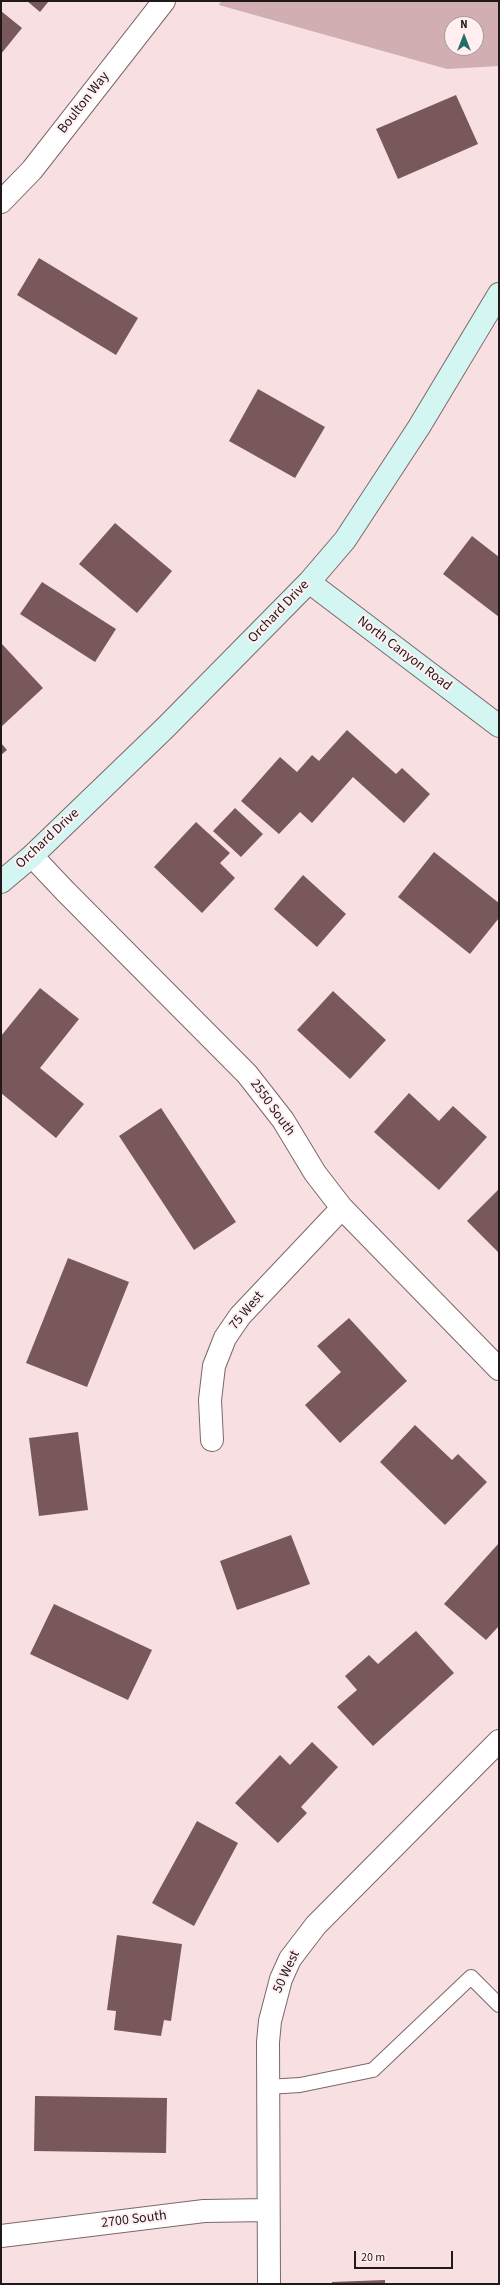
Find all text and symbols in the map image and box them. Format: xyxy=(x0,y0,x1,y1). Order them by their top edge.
north arrow xyxy=(444,16,484,56)
text: N xyxy=(460,17,468,32)
street label: Boulton Way xyxy=(55,69,113,137)
street label: Orchard Drive xyxy=(245,577,313,647)
street label: North Canyon Road xyxy=(353,613,455,695)
street label: Orchard Drive xyxy=(13,805,83,873)
street label: 2550 South xyxy=(246,1077,298,1139)
street label: 75 West xyxy=(226,1288,268,1334)
street label: 50 West xyxy=(270,1948,304,1996)
street label: 2700 South xyxy=(100,2208,168,2232)
scale bar xyxy=(356,2243,455,2269)
text: 20 m xyxy=(361,2249,385,2266)

